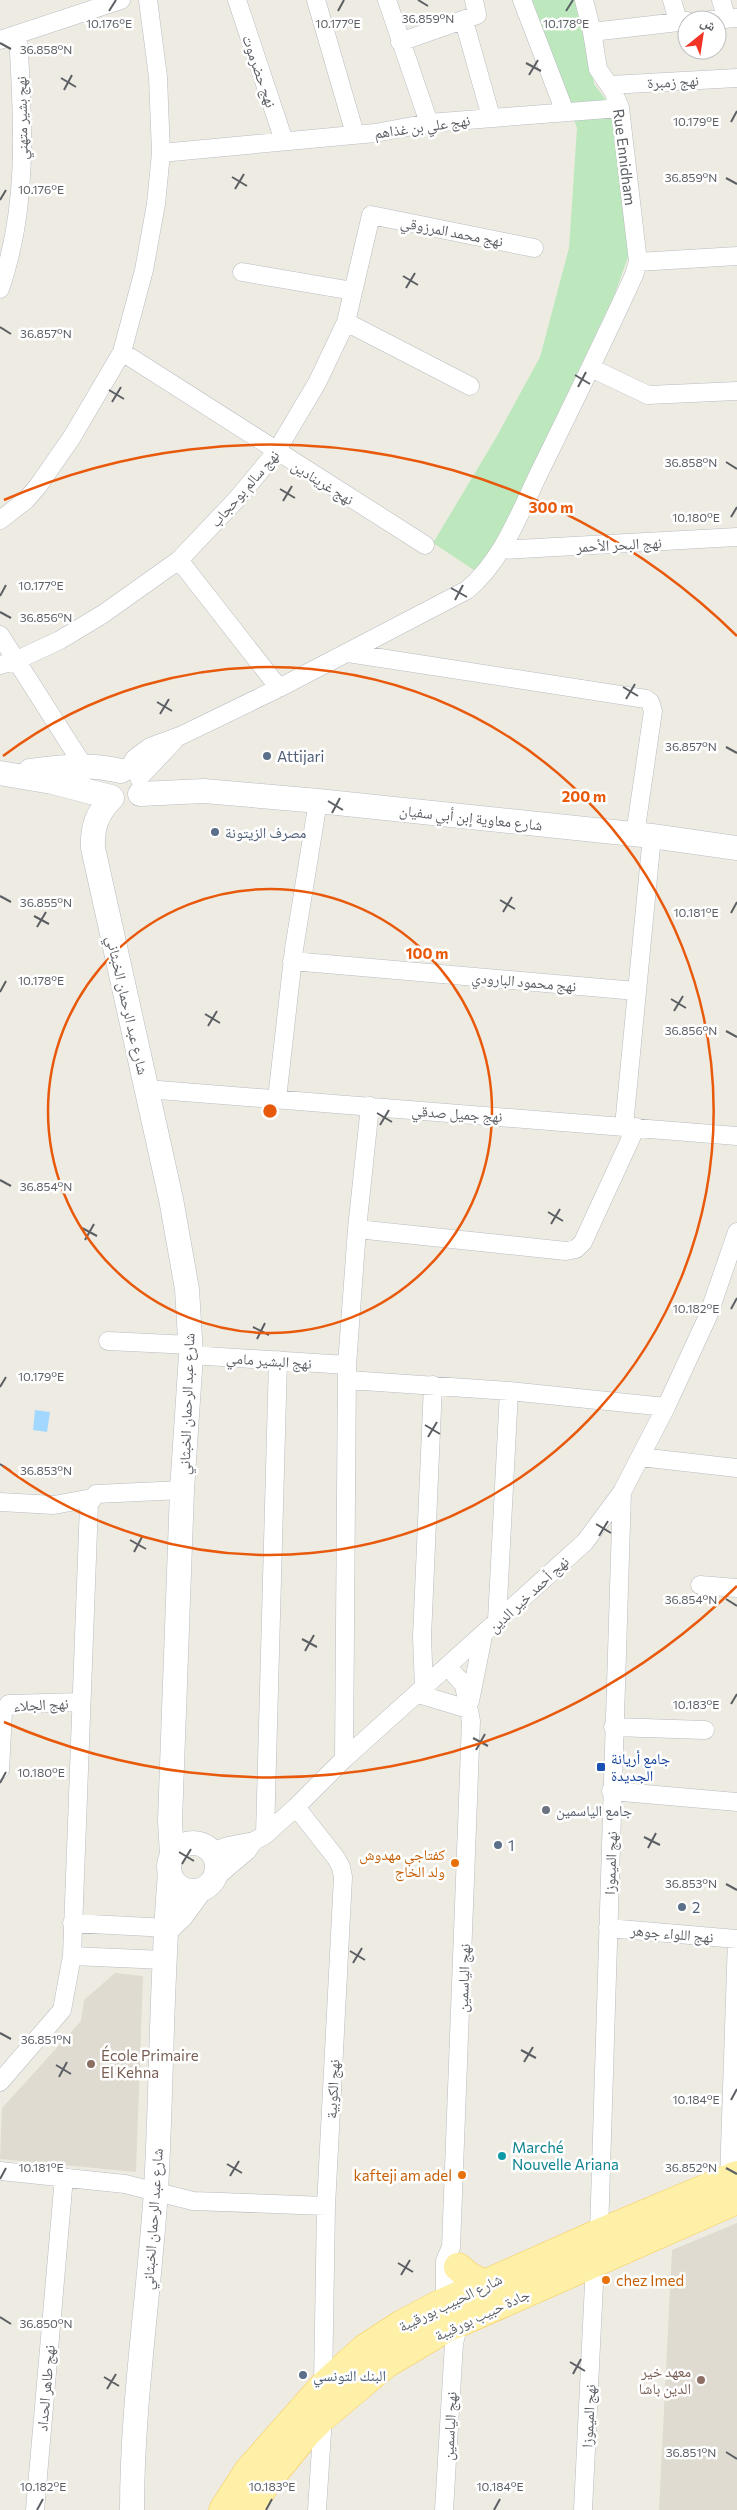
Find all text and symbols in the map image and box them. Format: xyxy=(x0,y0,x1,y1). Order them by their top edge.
north arrow xyxy=(677,10,727,60)
text: 36.859°N xyxy=(402,11,454,25)
text: ش xyxy=(698,12,720,35)
text: 10.176°E xyxy=(86,16,132,30)
text: 10.177°E xyxy=(315,16,361,30)
text: 10.178°E xyxy=(543,16,589,30)
street label: نهج حضرموت xyxy=(237,32,281,110)
text: 36.858°N xyxy=(20,42,72,56)
street label: نهج زمبرة xyxy=(647,71,699,93)
street label: نهج بشير متهني xyxy=(11,76,35,160)
street label: Rue Ennidham xyxy=(610,108,640,206)
street label: نهج علي بن غذاهم xyxy=(373,110,472,145)
text: 10.179°E xyxy=(673,114,719,128)
text: 36.859°N xyxy=(665,170,717,184)
text: 10.176°E xyxy=(18,182,64,196)
street label: نهج محمد المرزوقي xyxy=(398,212,505,254)
text: 36.857°N xyxy=(20,326,72,340)
street label: نهج سالم بوحجاب xyxy=(206,446,284,532)
text: 36.858°N xyxy=(665,455,717,469)
street label: نهج غرينادين xyxy=(288,456,357,510)
text: 300 m xyxy=(529,498,573,516)
text: 10.180°E xyxy=(672,510,720,524)
street label: نهج البحر الأحمر xyxy=(575,533,662,557)
text: 10.177°E xyxy=(18,578,64,592)
text: 36.856°N xyxy=(20,610,72,624)
text: 36.857°N xyxy=(665,739,717,753)
place label: Attijari xyxy=(277,747,324,765)
marker: Attijari xyxy=(261,750,273,762)
text: 200 m xyxy=(562,787,606,805)
street label: شارع معاوية إبن أبي سفيان xyxy=(398,801,544,837)
place label: مصرف الزيتونة xyxy=(225,823,307,842)
marker: مصرف الزيتونة xyxy=(209,826,221,838)
text: 36.855°N xyxy=(20,895,72,909)
text: 10.181°E xyxy=(673,905,719,919)
street label: شارع عبد الرحمان الخبثاني xyxy=(100,934,153,1077)
text: 100 m xyxy=(406,944,448,962)
street label: نهج محمود البارودي xyxy=(471,967,577,998)
text: 10.178°E xyxy=(18,973,64,987)
text: 36.856°N xyxy=(665,1023,717,1037)
street label: نهج جميل صدقي xyxy=(411,1101,503,1129)
centre of rings xyxy=(261,1102,279,1120)
text: 36.854°N xyxy=(20,1179,72,1193)
text: 10.182°E xyxy=(673,1301,719,1315)
street label: شارع عبد الرحمان الخبثاني xyxy=(175,1333,201,1475)
street label: نهج البشير مامي xyxy=(225,1348,312,1376)
text: 10.179°E xyxy=(18,1369,64,1383)
text: 36.853°N xyxy=(20,1463,72,1477)
street label: نهج أحمد خير الدين xyxy=(484,1552,573,1637)
text: 36.854°N xyxy=(665,1592,717,1606)
street label: نهج الجلاء xyxy=(13,1694,69,1716)
text: 10.183°E xyxy=(673,1697,719,1711)
place label: جامع أريانة الجديدة xyxy=(611,1749,671,1784)
marker: جامع أريانة الجديدة xyxy=(595,1761,607,1773)
text: 10.180°E xyxy=(17,1765,65,1779)
place label: جامع الياسمين xyxy=(556,1801,633,1821)
marker: جامع الياسمين xyxy=(540,1804,552,1816)
street label: نهج الميموزا xyxy=(600,1831,622,1895)
place label: 1 xyxy=(508,1836,514,1854)
marker: 1 xyxy=(492,1839,504,1851)
place label: كفتاجي مهدوش ولد الخاج xyxy=(359,1845,445,1882)
marker: كفتاجي مهدوش ولد الخاج xyxy=(449,1857,461,1869)
text: 36.853°N xyxy=(665,1876,717,1890)
place label: 2 xyxy=(692,1898,700,1916)
marker: 2 xyxy=(676,1901,688,1913)
street label: نهج اللواء جوهر xyxy=(629,1920,714,1948)
street label: نهج الياسمين xyxy=(453,1943,475,2013)
text: 36.851°N xyxy=(21,2032,71,2046)
place label: École Primaire El Kehna xyxy=(101,2045,199,2081)
marker: École Primaire El Kehna xyxy=(85,2058,97,2070)
street label: نهج الكوبية xyxy=(321,2059,345,2119)
text: 10.184°E xyxy=(672,2092,720,2106)
place label: Marché Nouvelle Ariana xyxy=(512,2138,619,2173)
street label: شارع عبد الرحمان الخبثاني xyxy=(138,2147,170,2291)
marker: Marché Nouvelle Ariana xyxy=(496,2150,508,2162)
text: 10.181°E xyxy=(18,2160,64,2174)
text: 36.852°N xyxy=(665,2160,717,2174)
place label: kafteji am adel xyxy=(354,2166,452,2184)
marker: kafteji am adel xyxy=(456,2169,468,2181)
street label: شارع الحبيب بورقيبة xyxy=(395,2269,506,2337)
place label: chez Imed xyxy=(616,2271,684,2289)
marker: chez Imed xyxy=(600,2274,612,2286)
street label: جادة حبيب بورقيبة xyxy=(432,2284,533,2345)
text: 36.850°N xyxy=(19,2316,73,2330)
street label: نهج طاهر الحداد xyxy=(32,2344,60,2432)
place label: معهد خير الدين باشا xyxy=(639,2362,691,2399)
place label: البنك التونسي xyxy=(313,2366,386,2388)
marker: البنك التونسي xyxy=(297,2369,309,2381)
marker: معهد خير الدين باشا xyxy=(695,2374,707,2386)
street label: نهج الميموزا xyxy=(577,2384,601,2448)
street label: نهج الياسمين xyxy=(438,2391,462,2461)
text: 36.851°N xyxy=(666,2445,716,2459)
text: 10.182°E xyxy=(20,2479,66,2493)
text: 10.183°E xyxy=(249,2479,295,2493)
text: 10.184°E xyxy=(476,2479,524,2493)

